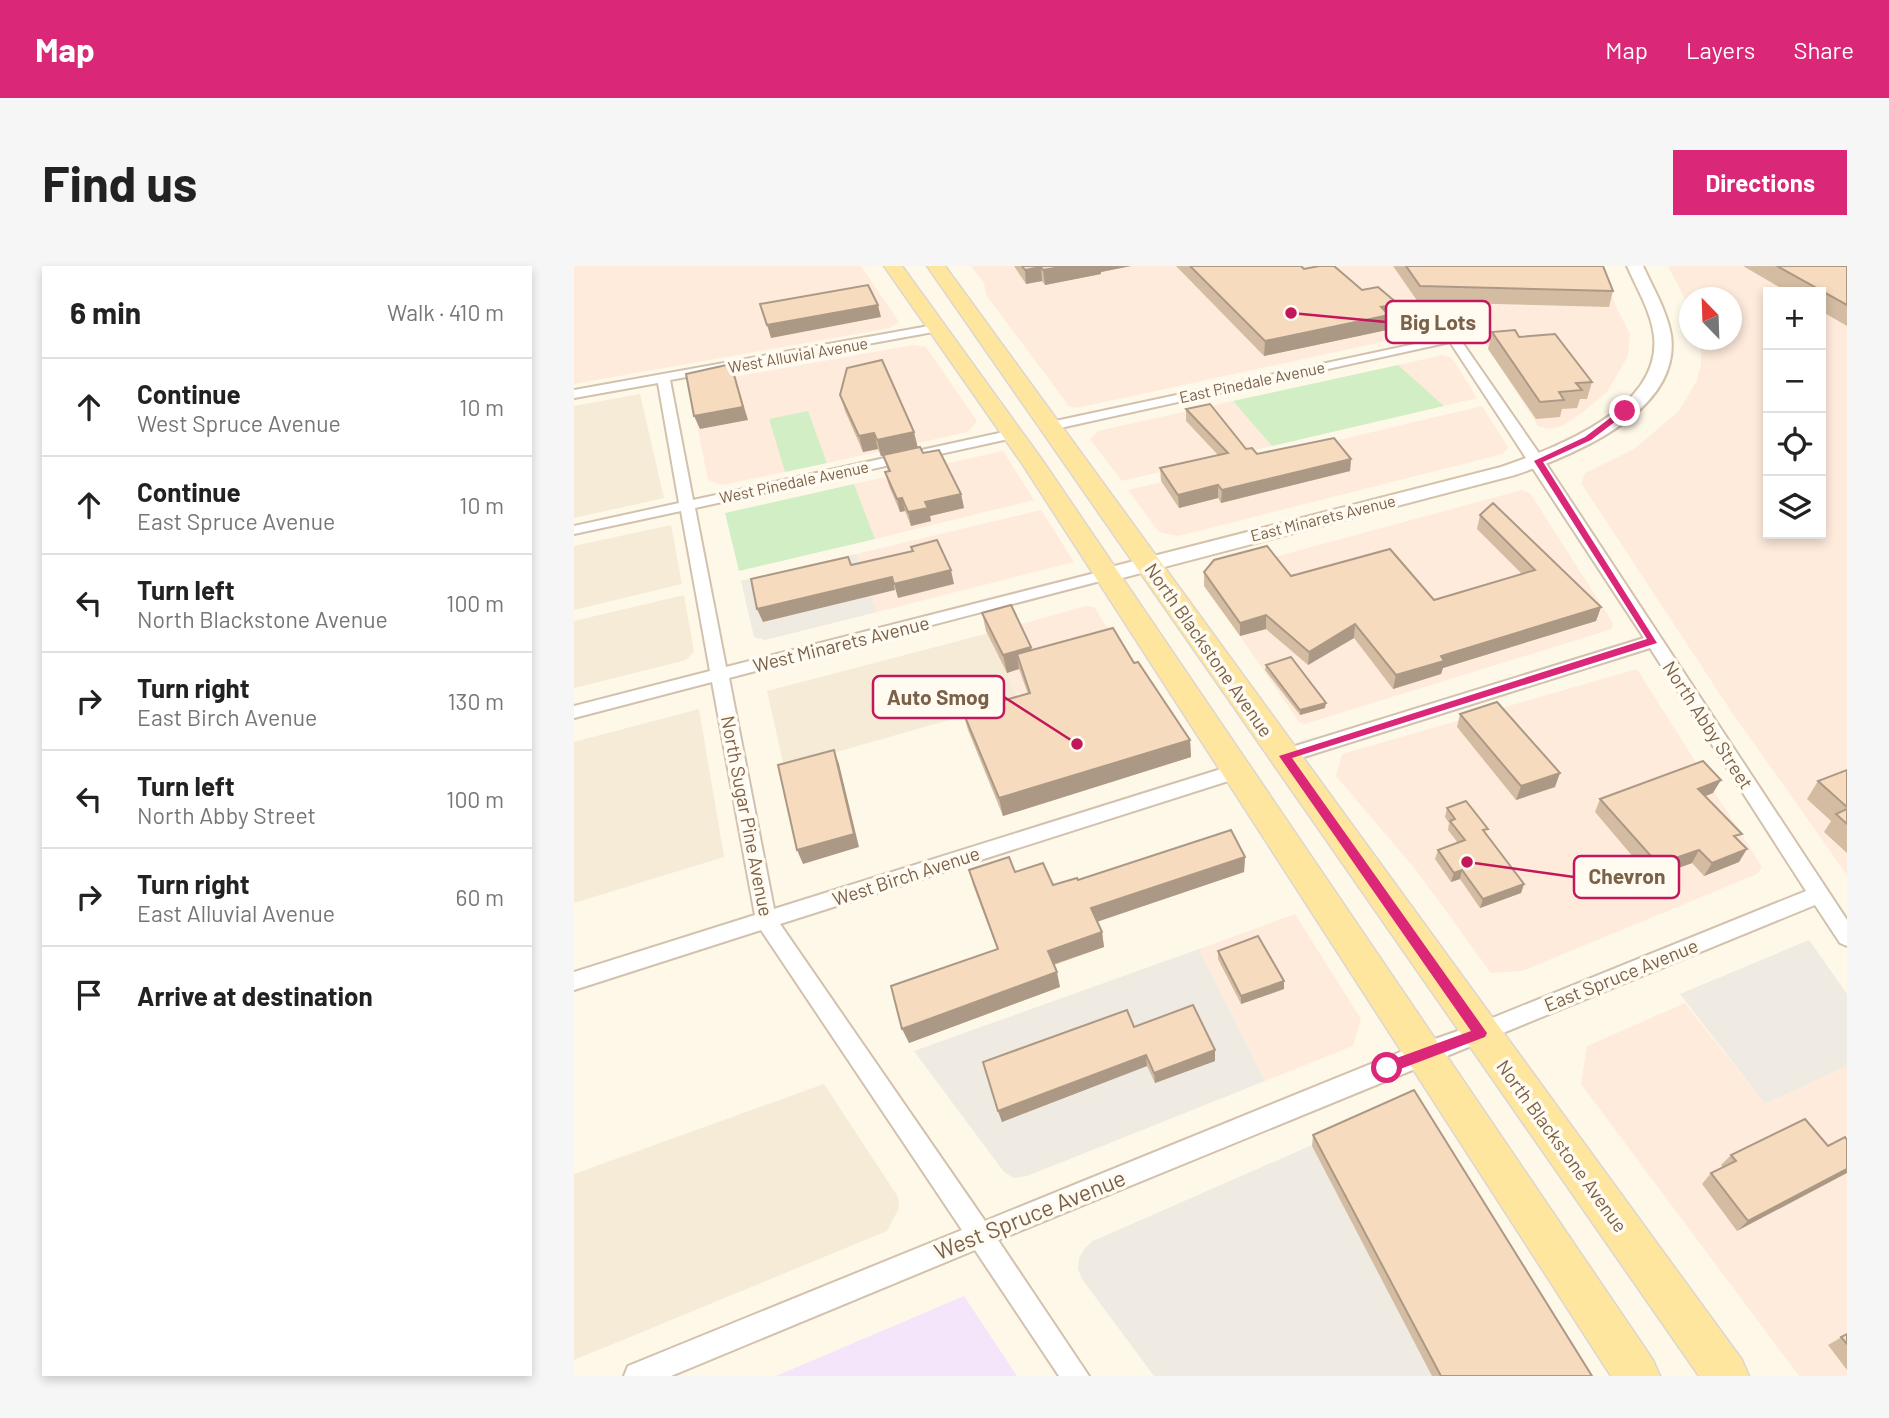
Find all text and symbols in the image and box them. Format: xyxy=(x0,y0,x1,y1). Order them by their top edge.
text: Map xyxy=(35,29,95,69)
text: Map xyxy=(1605,35,1648,64)
text: Layers xyxy=(1686,35,1755,64)
text: Share xyxy=(1793,35,1854,64)
button: Directions xyxy=(1673,150,1847,215)
text: Find us xyxy=(42,153,197,212)
north arrow xyxy=(1679,287,1742,350)
map controls xyxy=(1763,287,1826,539)
button: + xyxy=(1763,287,1826,350)
text: 6 min xyxy=(70,294,141,330)
text: Walk · 410 m xyxy=(387,298,504,326)
callout: Big Lots xyxy=(1386,301,1490,343)
text: Big Lots xyxy=(1400,309,1476,334)
street label: West Alluvial Avenue xyxy=(727,333,869,376)
button: − xyxy=(1763,350,1826,413)
street label: East Pinedale Avenue xyxy=(1177,357,1326,406)
text: Continue xyxy=(137,378,241,409)
icon: ahead xyxy=(70,388,108,426)
text: 10 m xyxy=(459,393,504,421)
route end xyxy=(1609,395,1640,426)
text: West Spruce Avenue xyxy=(137,409,341,437)
button: locate xyxy=(1763,413,1826,476)
street label: West Pinedale Avenue xyxy=(718,456,870,507)
text: Continue xyxy=(137,476,241,507)
button: layers xyxy=(1763,476,1826,539)
icon: ahead xyxy=(70,486,108,524)
street label: East Minarets Avenue xyxy=(1248,490,1397,545)
text: 10 m xyxy=(459,491,504,519)
text: East Spruce Avenue xyxy=(137,507,335,535)
street label: North Blackstone Avenue xyxy=(1141,558,1278,741)
text: Turn left xyxy=(137,574,235,605)
icon: left xyxy=(70,584,108,622)
text: 100 m xyxy=(446,589,504,617)
text: North Blackstone Avenue xyxy=(137,605,388,633)
street label: West Minarets Avenue xyxy=(750,610,931,677)
street label: North Abby Street xyxy=(1659,656,1758,793)
text: Turn right xyxy=(137,672,250,703)
callout: Auto Smog xyxy=(873,676,1004,718)
icon: right xyxy=(70,682,108,720)
text: Auto Smog xyxy=(887,684,989,709)
text: 130 m xyxy=(447,687,504,715)
text: East Birch Avenue xyxy=(137,703,317,731)
street label: North Sugar Pine Avenue xyxy=(717,714,778,918)
text: Turn left xyxy=(137,770,235,801)
icon: left xyxy=(70,780,108,818)
text: 100 m xyxy=(446,785,504,813)
text: North Abby Street xyxy=(137,801,316,829)
street label: West Birch Avenue xyxy=(829,841,982,910)
callout: Chevron xyxy=(1574,856,1679,898)
text: Chevron xyxy=(1589,863,1665,888)
text: Turn right xyxy=(137,868,250,899)
icon: right xyxy=(70,878,108,916)
text: 60 m xyxy=(456,883,504,911)
text: East Alluvial Avenue xyxy=(137,899,335,927)
street label: East Spruce Avenue xyxy=(1541,933,1701,1016)
icon: arrive xyxy=(70,976,108,1014)
text: Arrive at destination xyxy=(137,980,373,1011)
route start xyxy=(1371,1052,1402,1083)
street label: North Blackstone Avenue xyxy=(1492,1055,1633,1236)
street label: West Spruce Avenue xyxy=(930,1163,1129,1265)

